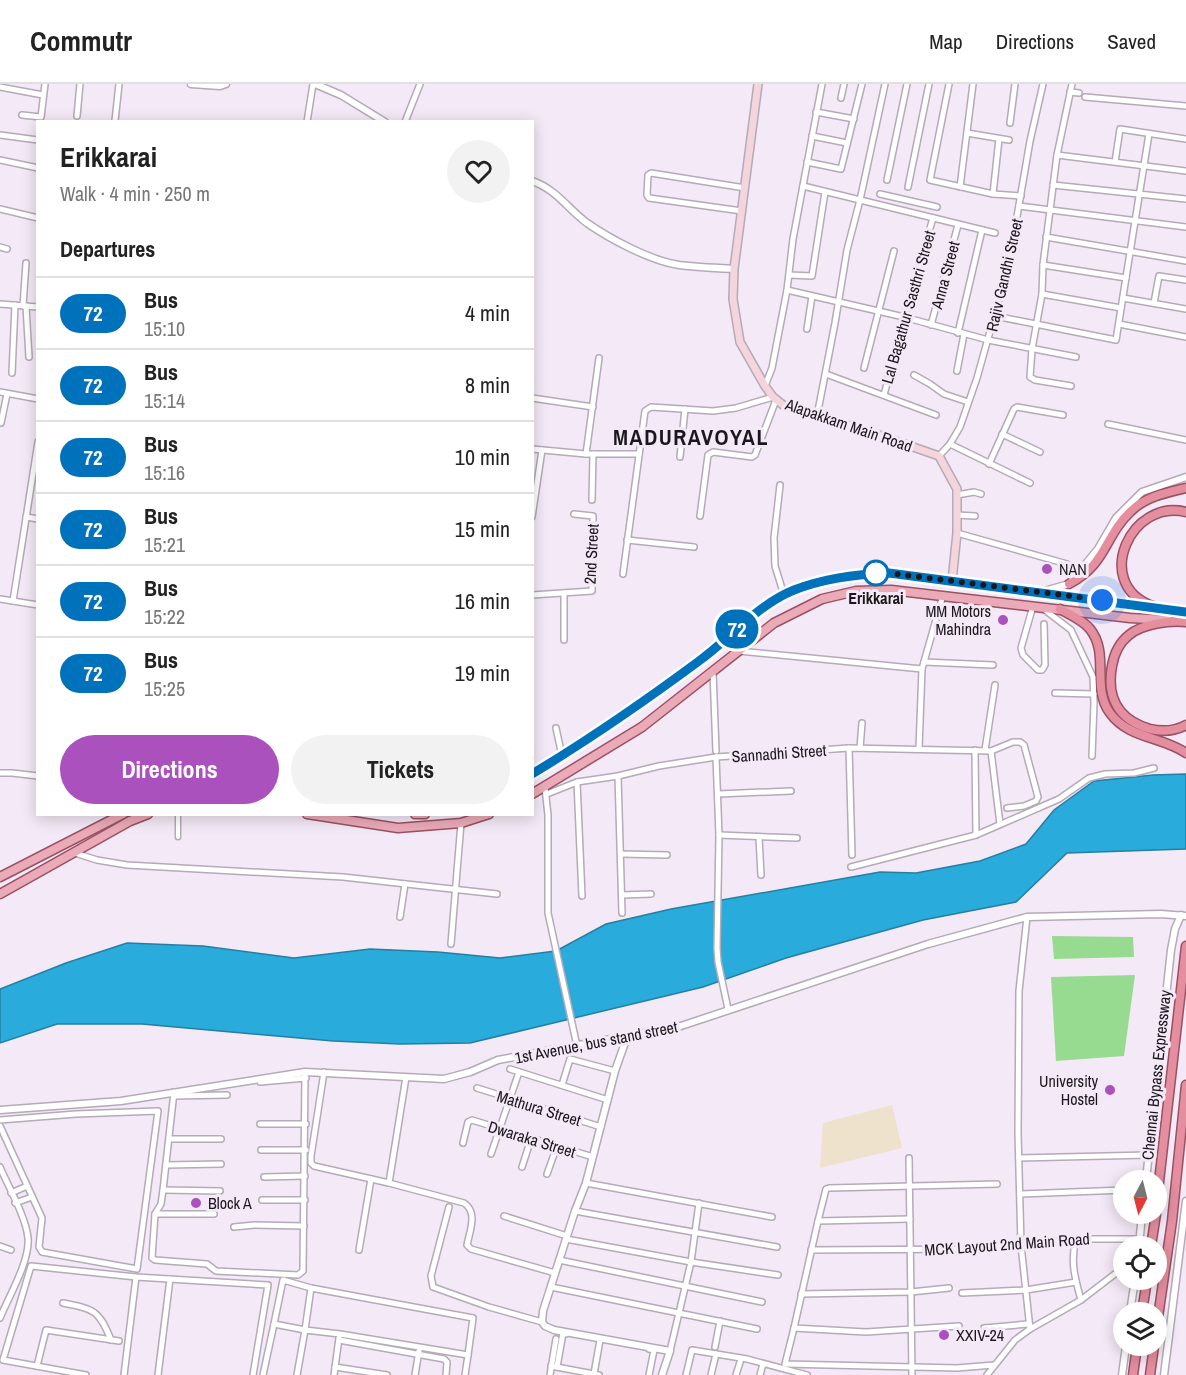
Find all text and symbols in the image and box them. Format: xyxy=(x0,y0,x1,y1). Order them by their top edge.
text: Commutr xyxy=(30,22,132,60)
text: Map xyxy=(929,27,963,56)
text: Directions xyxy=(996,27,1074,56)
text: Saved xyxy=(1107,27,1156,56)
text: Erikkarai xyxy=(60,138,157,176)
button: heart xyxy=(447,140,510,203)
text: Walk · 4 min · 250 m xyxy=(60,180,210,207)
street label: Rajiv Gandhi Street xyxy=(980,216,1028,334)
street label: Lal Bagathur Sasthri Street xyxy=(876,228,940,386)
text: Departures xyxy=(60,234,155,264)
street label: Anna Street xyxy=(925,238,965,312)
text: Bus xyxy=(144,285,178,315)
text: 4 min xyxy=(465,298,510,328)
text: 72 xyxy=(83,299,103,328)
text: 15:10 xyxy=(144,315,185,342)
text: Bus xyxy=(144,357,178,387)
text: 8 min xyxy=(465,370,510,400)
text: 72 xyxy=(83,371,103,400)
text: 15:14 xyxy=(144,387,185,414)
street label: Alapakkam Main Road xyxy=(782,393,915,457)
district label: MADURAVOYAL xyxy=(613,422,769,452)
text: Bus xyxy=(144,429,178,459)
text: 10 min xyxy=(455,442,510,472)
text: 72 xyxy=(83,443,103,472)
text: 15:16 xyxy=(144,459,185,486)
text: Bus xyxy=(144,501,178,531)
text: 15 min xyxy=(455,514,510,544)
text: 72 xyxy=(83,515,103,544)
street label: 2nd Street xyxy=(578,523,604,585)
text: 15:21 xyxy=(144,531,185,558)
place label: NAN xyxy=(1059,558,1087,580)
marker: Erikkarai xyxy=(863,560,889,586)
marker: NAN xyxy=(1040,562,1054,576)
text: Bus xyxy=(144,573,178,603)
your location xyxy=(1087,585,1117,615)
text: 16 min xyxy=(455,586,510,616)
text: 72 xyxy=(83,587,103,616)
place label: Erikkarai xyxy=(848,587,904,609)
place label: MM Motors Mahindra xyxy=(925,600,992,640)
text: 15:22 xyxy=(144,603,185,630)
line badge: 72 xyxy=(710,610,764,648)
marker: MM Motors Mahindra xyxy=(996,613,1010,627)
text: 72 xyxy=(727,615,747,644)
text: Bus xyxy=(144,645,178,675)
text: 19 min xyxy=(455,658,510,688)
text: 72 xyxy=(83,659,103,688)
text: 15:25 xyxy=(144,675,185,702)
button: Directions xyxy=(60,735,279,804)
button: Tickets xyxy=(291,735,510,804)
street label: Sannadhi Street xyxy=(731,739,827,767)
street label: Chennai Bypass Expressway xyxy=(1136,989,1176,1161)
street label: 1st Avenue, bus stand street xyxy=(513,1015,680,1069)
place label: University Hostel xyxy=(1039,1070,1098,1110)
marker: University Hostel xyxy=(1103,1083,1117,1097)
street label: Mathura Street xyxy=(494,1085,584,1131)
street label: Dwaraka Street xyxy=(486,1115,579,1163)
north arrow xyxy=(1113,1170,1167,1224)
map controls xyxy=(1113,1170,1167,1356)
place label: Block A xyxy=(208,1192,252,1214)
marker: Block A xyxy=(189,1196,203,1210)
street label: MCK Layout 2nd Main Road xyxy=(924,1227,1090,1261)
button: locate xyxy=(1113,1236,1167,1290)
button: layers xyxy=(1113,1302,1167,1356)
place label: XXIV-24 xyxy=(956,1324,1004,1346)
marker: XXIV-24 xyxy=(937,1328,951,1342)

